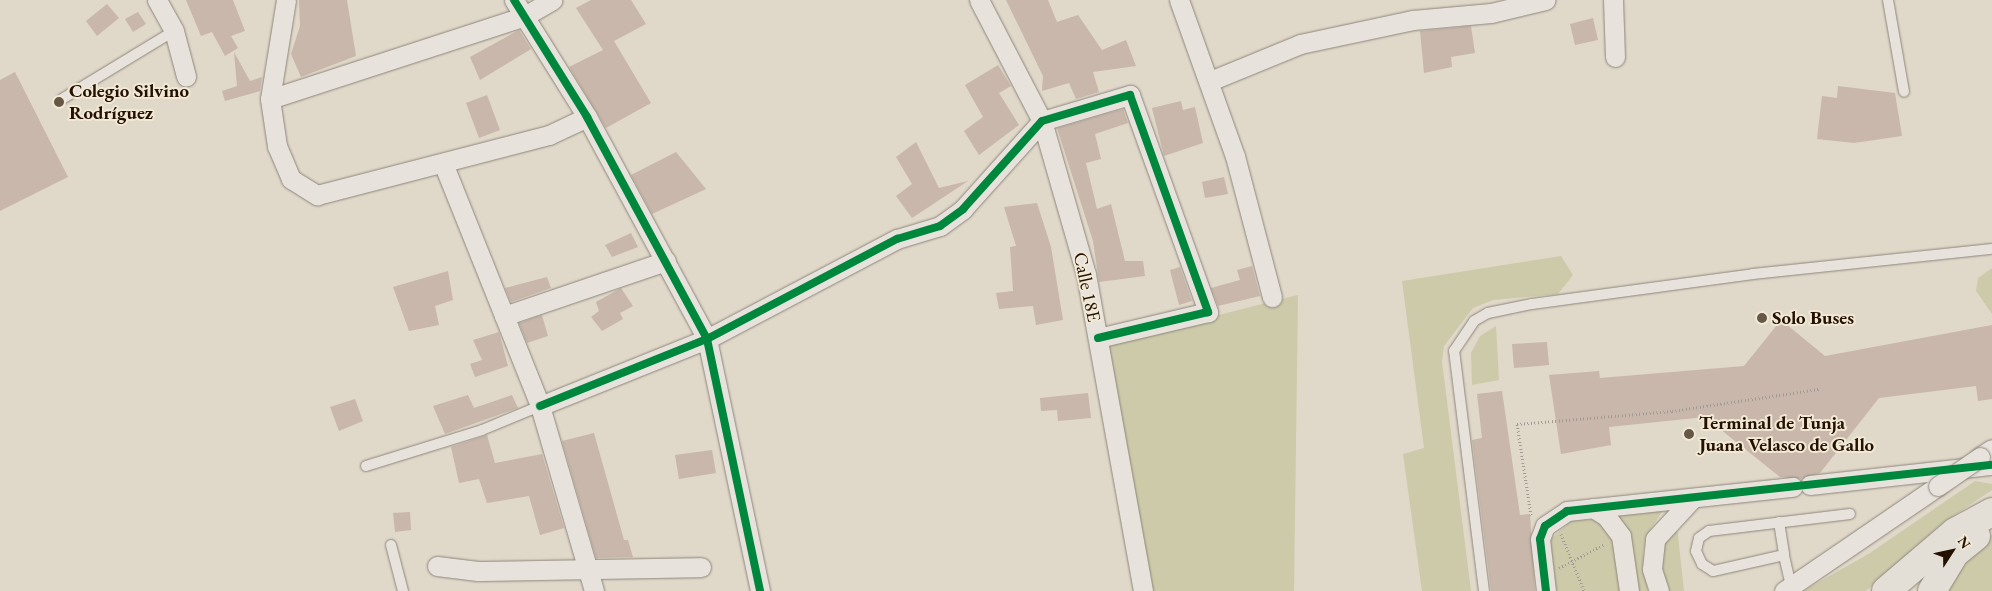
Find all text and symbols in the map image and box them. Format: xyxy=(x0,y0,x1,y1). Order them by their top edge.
place label: Colegio Silvino Rodríguez xyxy=(69,80,189,124)
marker: Colegio Silvino Rodríguez xyxy=(53,96,65,108)
street label: Calle 18E xyxy=(1069,250,1105,324)
place label: Solo Buses xyxy=(1772,307,1854,329)
marker: Solo Buses xyxy=(1756,312,1768,324)
place label: Terminal de Tunja Juana Velasco de Gallo xyxy=(1699,412,1874,456)
marker: Terminal de Tunja Juana Velasco de Gallo xyxy=(1683,428,1695,440)
north arrow xyxy=(1927,526,1977,576)
text: N xyxy=(1954,533,1975,552)

